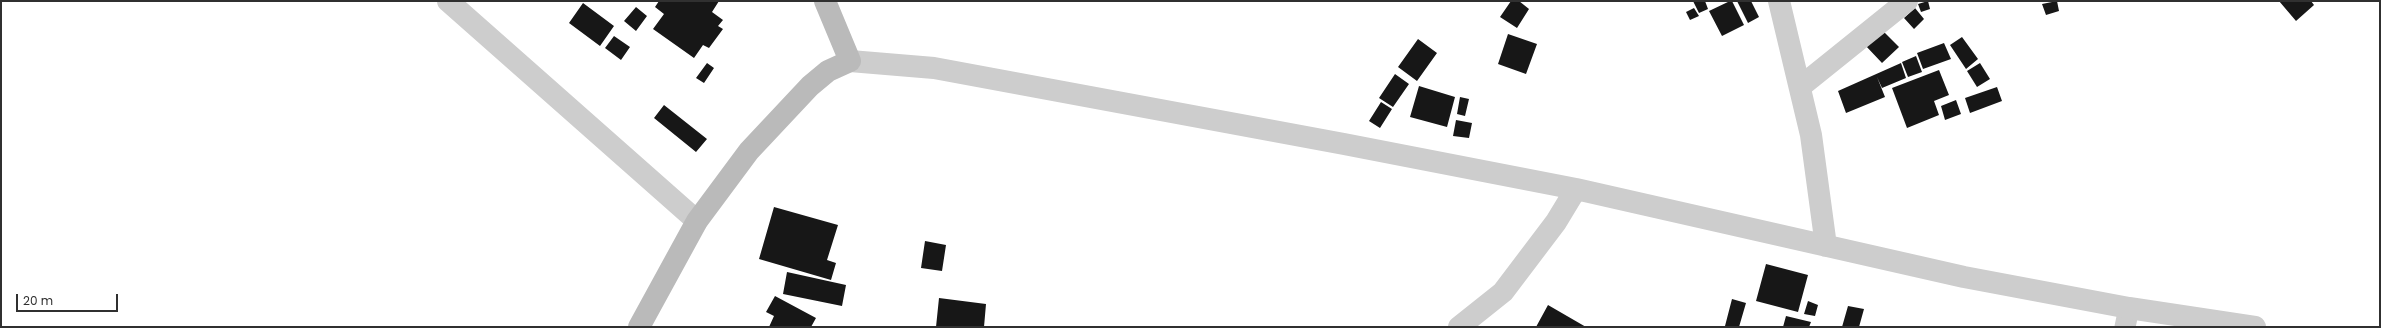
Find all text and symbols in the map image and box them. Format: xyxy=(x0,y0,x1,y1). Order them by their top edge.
scale bar xyxy=(18,286,120,312)
text: 20 m xyxy=(23,292,53,309)

